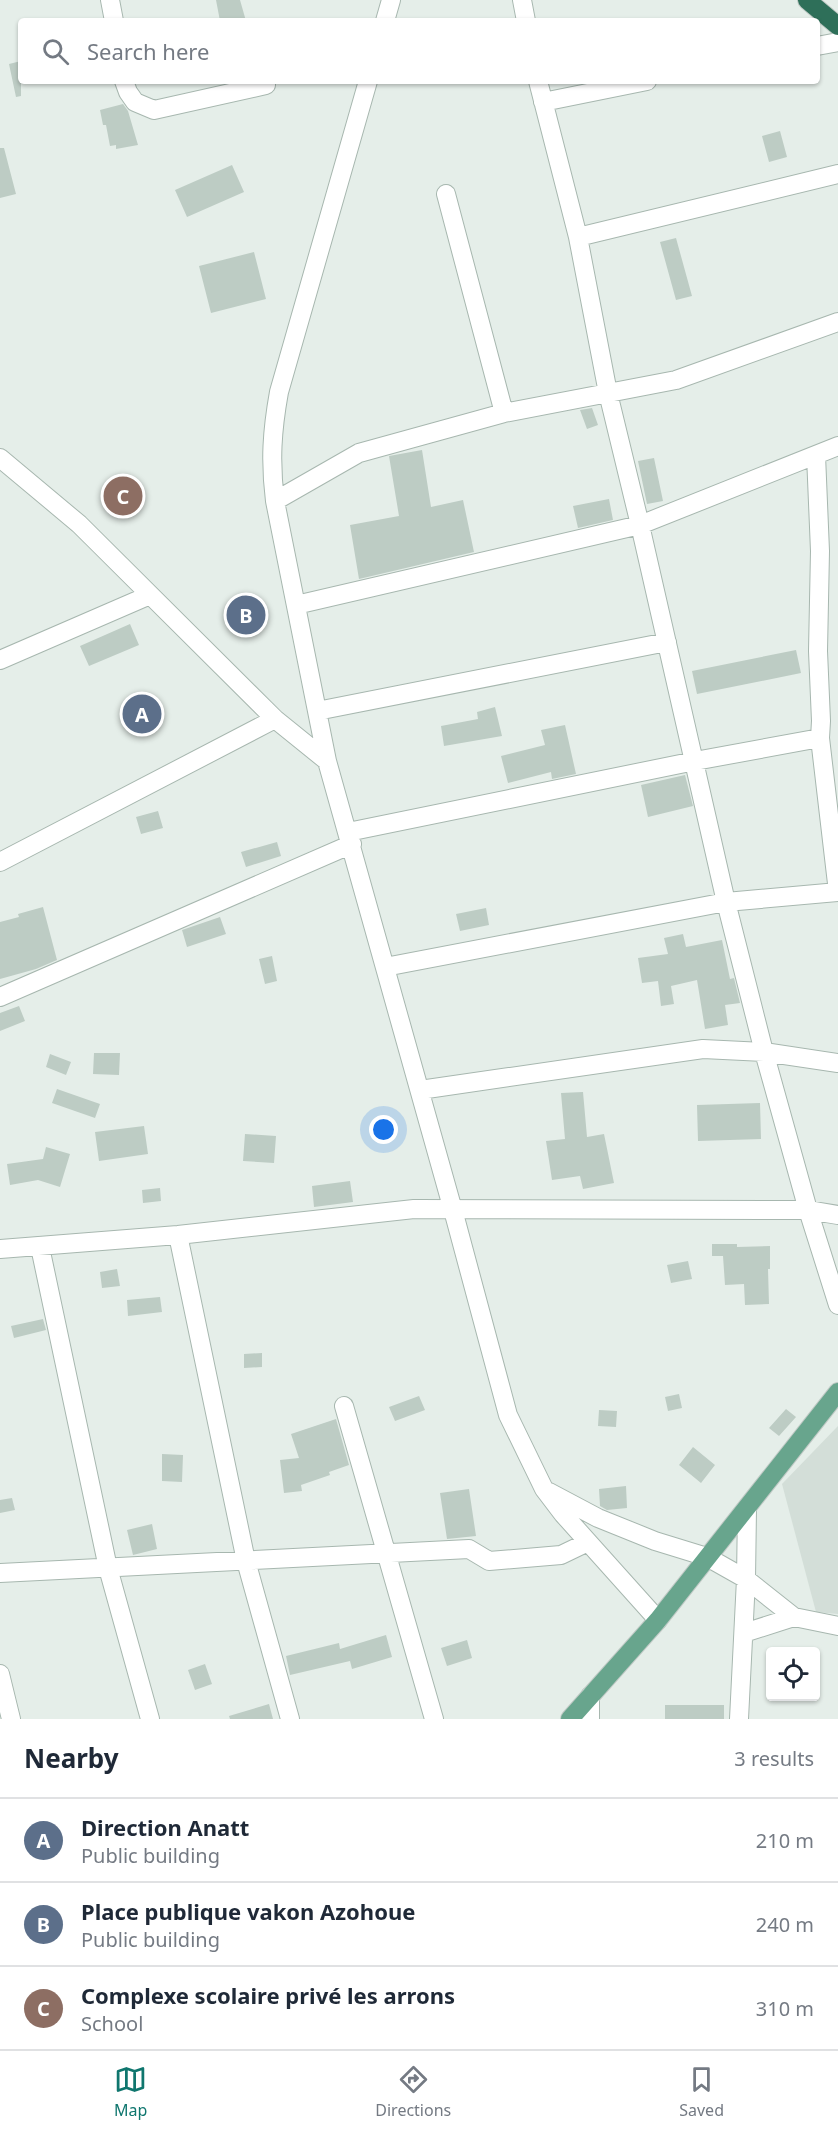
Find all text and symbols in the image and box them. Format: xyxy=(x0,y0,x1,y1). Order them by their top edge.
search box xyxy=(18,18,820,84)
icon: search xyxy=(39,35,72,68)
text: Search here xyxy=(87,36,209,66)
pin: C xyxy=(104,474,142,518)
pin: B xyxy=(226,592,266,638)
pin: A xyxy=(122,692,162,736)
your location xyxy=(369,1115,398,1144)
map controls xyxy=(766,1647,820,1701)
button: locate xyxy=(766,1647,820,1701)
text: Nearby xyxy=(24,1740,119,1776)
text: 3 results xyxy=(734,1745,814,1772)
text: Direction Anatt xyxy=(81,1812,249,1842)
text: A xyxy=(37,1827,50,1854)
text: 210 m xyxy=(756,1827,814,1854)
text: Public building xyxy=(81,1842,220,1869)
text: Place publique vakon Azohoue xyxy=(81,1896,415,1926)
text: B xyxy=(37,1911,50,1938)
text: 240 m xyxy=(756,1911,814,1938)
text: Public building xyxy=(81,1926,220,1953)
text: Complexe scolaire privé les arrons xyxy=(81,1980,455,2010)
text: C xyxy=(37,1995,50,2022)
text: 310 m xyxy=(756,1995,814,2022)
text: School xyxy=(81,2010,143,2037)
tab: Map xyxy=(114,2063,147,2121)
tab: Directions xyxy=(375,2063,451,2121)
tab: Saved xyxy=(679,2063,724,2121)

